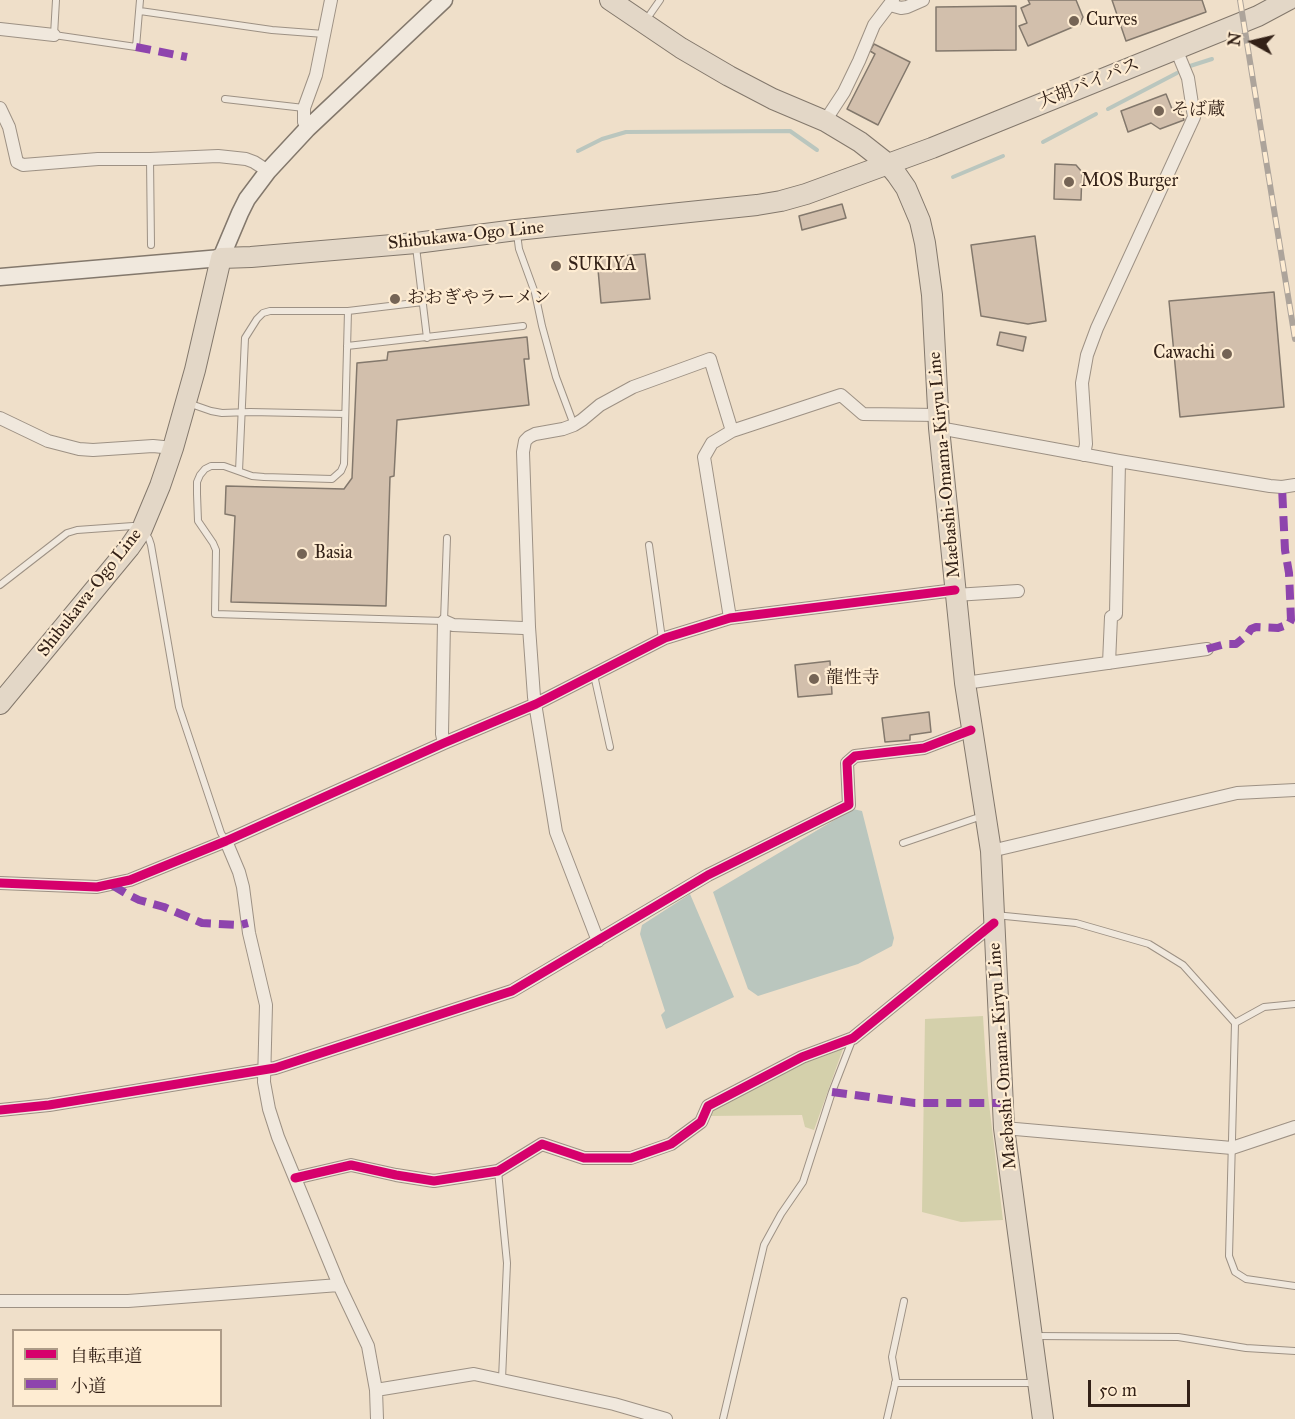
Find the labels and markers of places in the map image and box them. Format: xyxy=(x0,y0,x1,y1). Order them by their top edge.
place label: Curves xyxy=(1086,10,1137,32)
marker: Curves xyxy=(1067,14,1081,28)
place label: そば蔵 xyxy=(1171,100,1225,122)
marker: そば蔵 xyxy=(1152,104,1166,118)
place label: MOS Burger xyxy=(1081,171,1178,193)
marker: MOS Burger xyxy=(1062,175,1076,189)
place label: SUKIYA xyxy=(568,255,636,277)
marker: SUKIYA xyxy=(549,259,563,273)
place label: おおぎやラーメン xyxy=(407,288,551,310)
marker: おおぎやラーメン xyxy=(388,292,402,306)
place label: Cawachi xyxy=(1153,343,1215,365)
marker: Cawachi xyxy=(1220,347,1234,361)
place label: Basia xyxy=(314,543,353,565)
marker: Basia xyxy=(295,547,309,561)
place label: 龍性寺 xyxy=(826,668,880,690)
marker: 龍性寺 xyxy=(807,672,821,686)

